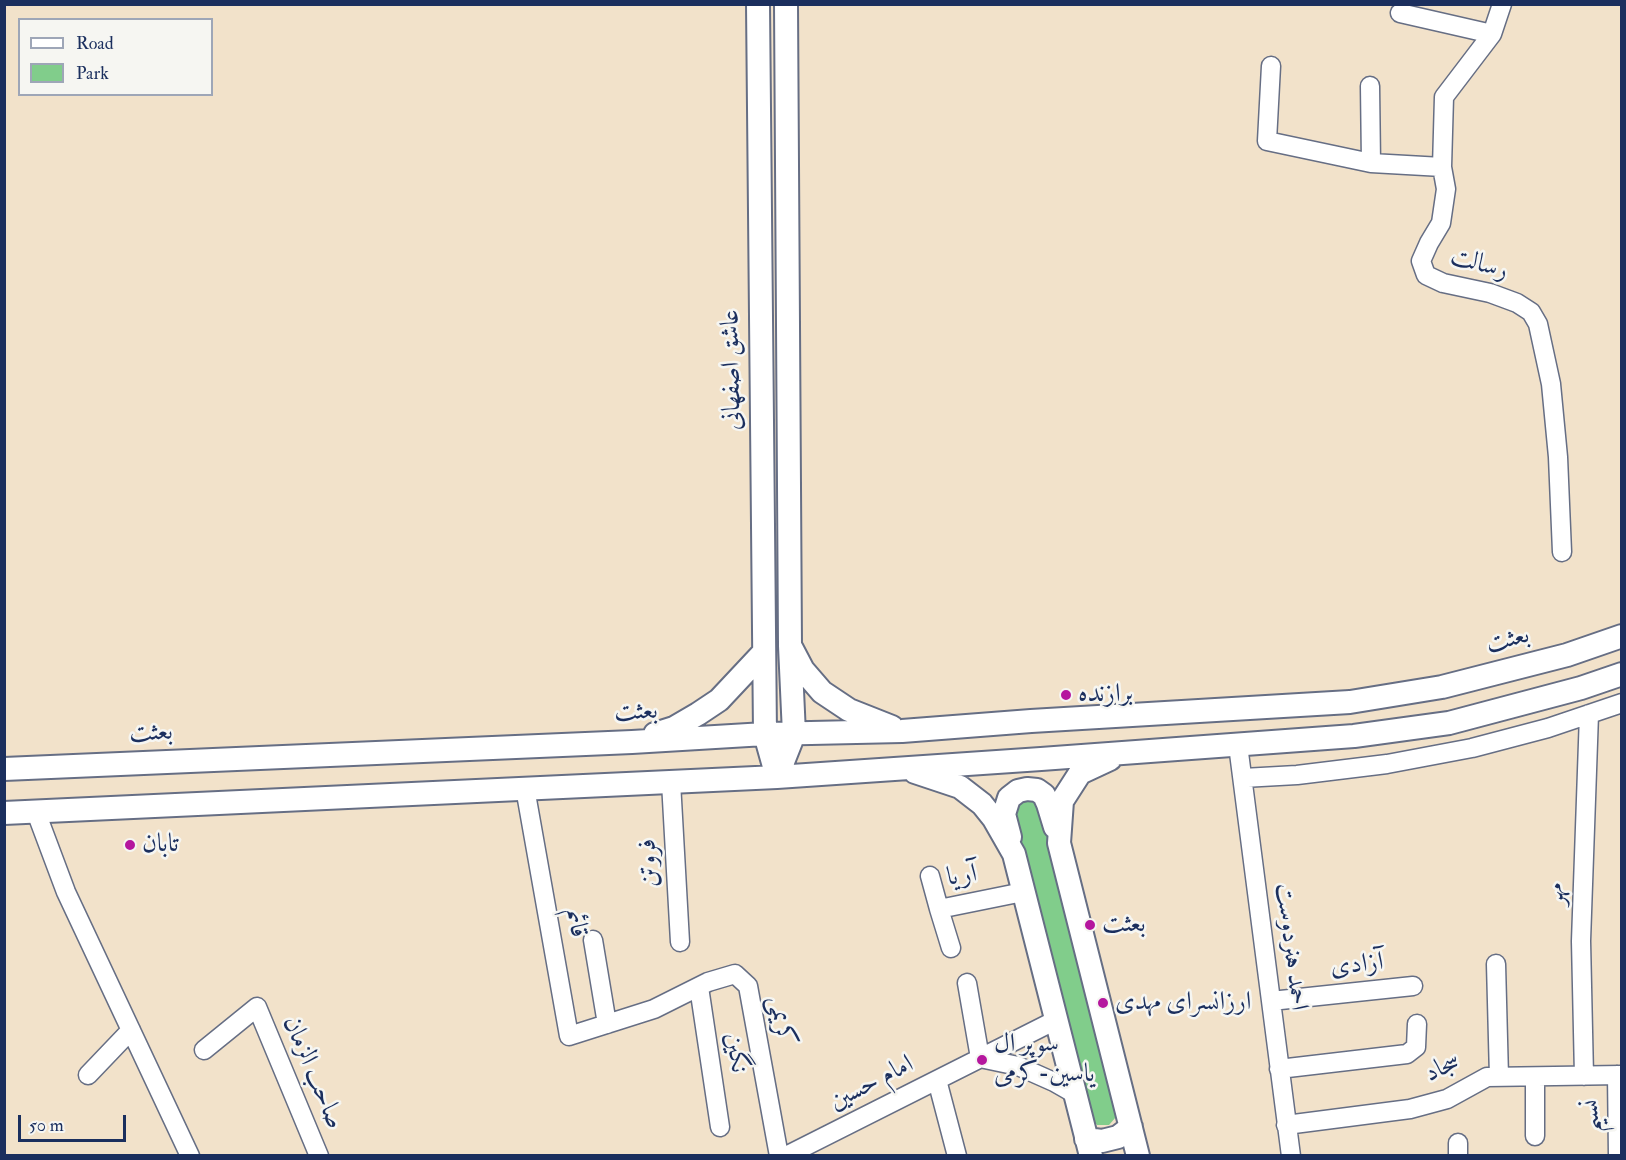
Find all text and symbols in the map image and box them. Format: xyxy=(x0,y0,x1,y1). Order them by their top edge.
legend xyxy=(18,18,213,96)
text: Road xyxy=(76,32,114,55)
text: Park xyxy=(76,62,109,85)
street label: رسالت xyxy=(1447,242,1511,288)
street label: عاشق اصفهانی xyxy=(716,309,750,431)
street label: بعثت xyxy=(1483,620,1533,662)
place label: برازنده xyxy=(1078,679,1133,711)
marker: برازنده xyxy=(1059,688,1073,702)
street label: بعثت xyxy=(613,696,659,730)
street label: بعثت xyxy=(128,717,174,751)
place label: تابان xyxy=(142,829,179,861)
marker: تابان xyxy=(123,838,137,852)
street label: فروتن xyxy=(633,838,667,888)
street label: آریا xyxy=(945,859,979,895)
street label: احمد هنردوست xyxy=(1267,881,1313,1013)
street label: مهر xyxy=(1541,882,1573,906)
street label: قائم xyxy=(557,906,593,940)
place label: بعثت xyxy=(1102,909,1146,941)
marker: بعثت xyxy=(1083,918,1097,932)
street label: آزادی xyxy=(1329,948,1385,984)
place label: ارزانسرای مهدی xyxy=(1115,987,1251,1019)
street label: کریمی xyxy=(760,993,800,1049)
marker: ارزانسرای مهدی xyxy=(1096,996,1110,1010)
street label: صاحب الزمان xyxy=(274,1012,350,1134)
place label: سوپر ال یاسین-کرمی xyxy=(994,1029,1095,1090)
street label: نگین xyxy=(716,1031,754,1075)
street label: سجاد xyxy=(1420,1047,1466,1091)
street label: امام حسین xyxy=(825,1050,919,1118)
marker: سوپر ال یاسین-کرمی xyxy=(975,1053,989,1067)
street label: نسیم xyxy=(1576,1099,1608,1133)
scale bar xyxy=(21,1103,129,1141)
text: 50 m xyxy=(29,1114,64,1137)

